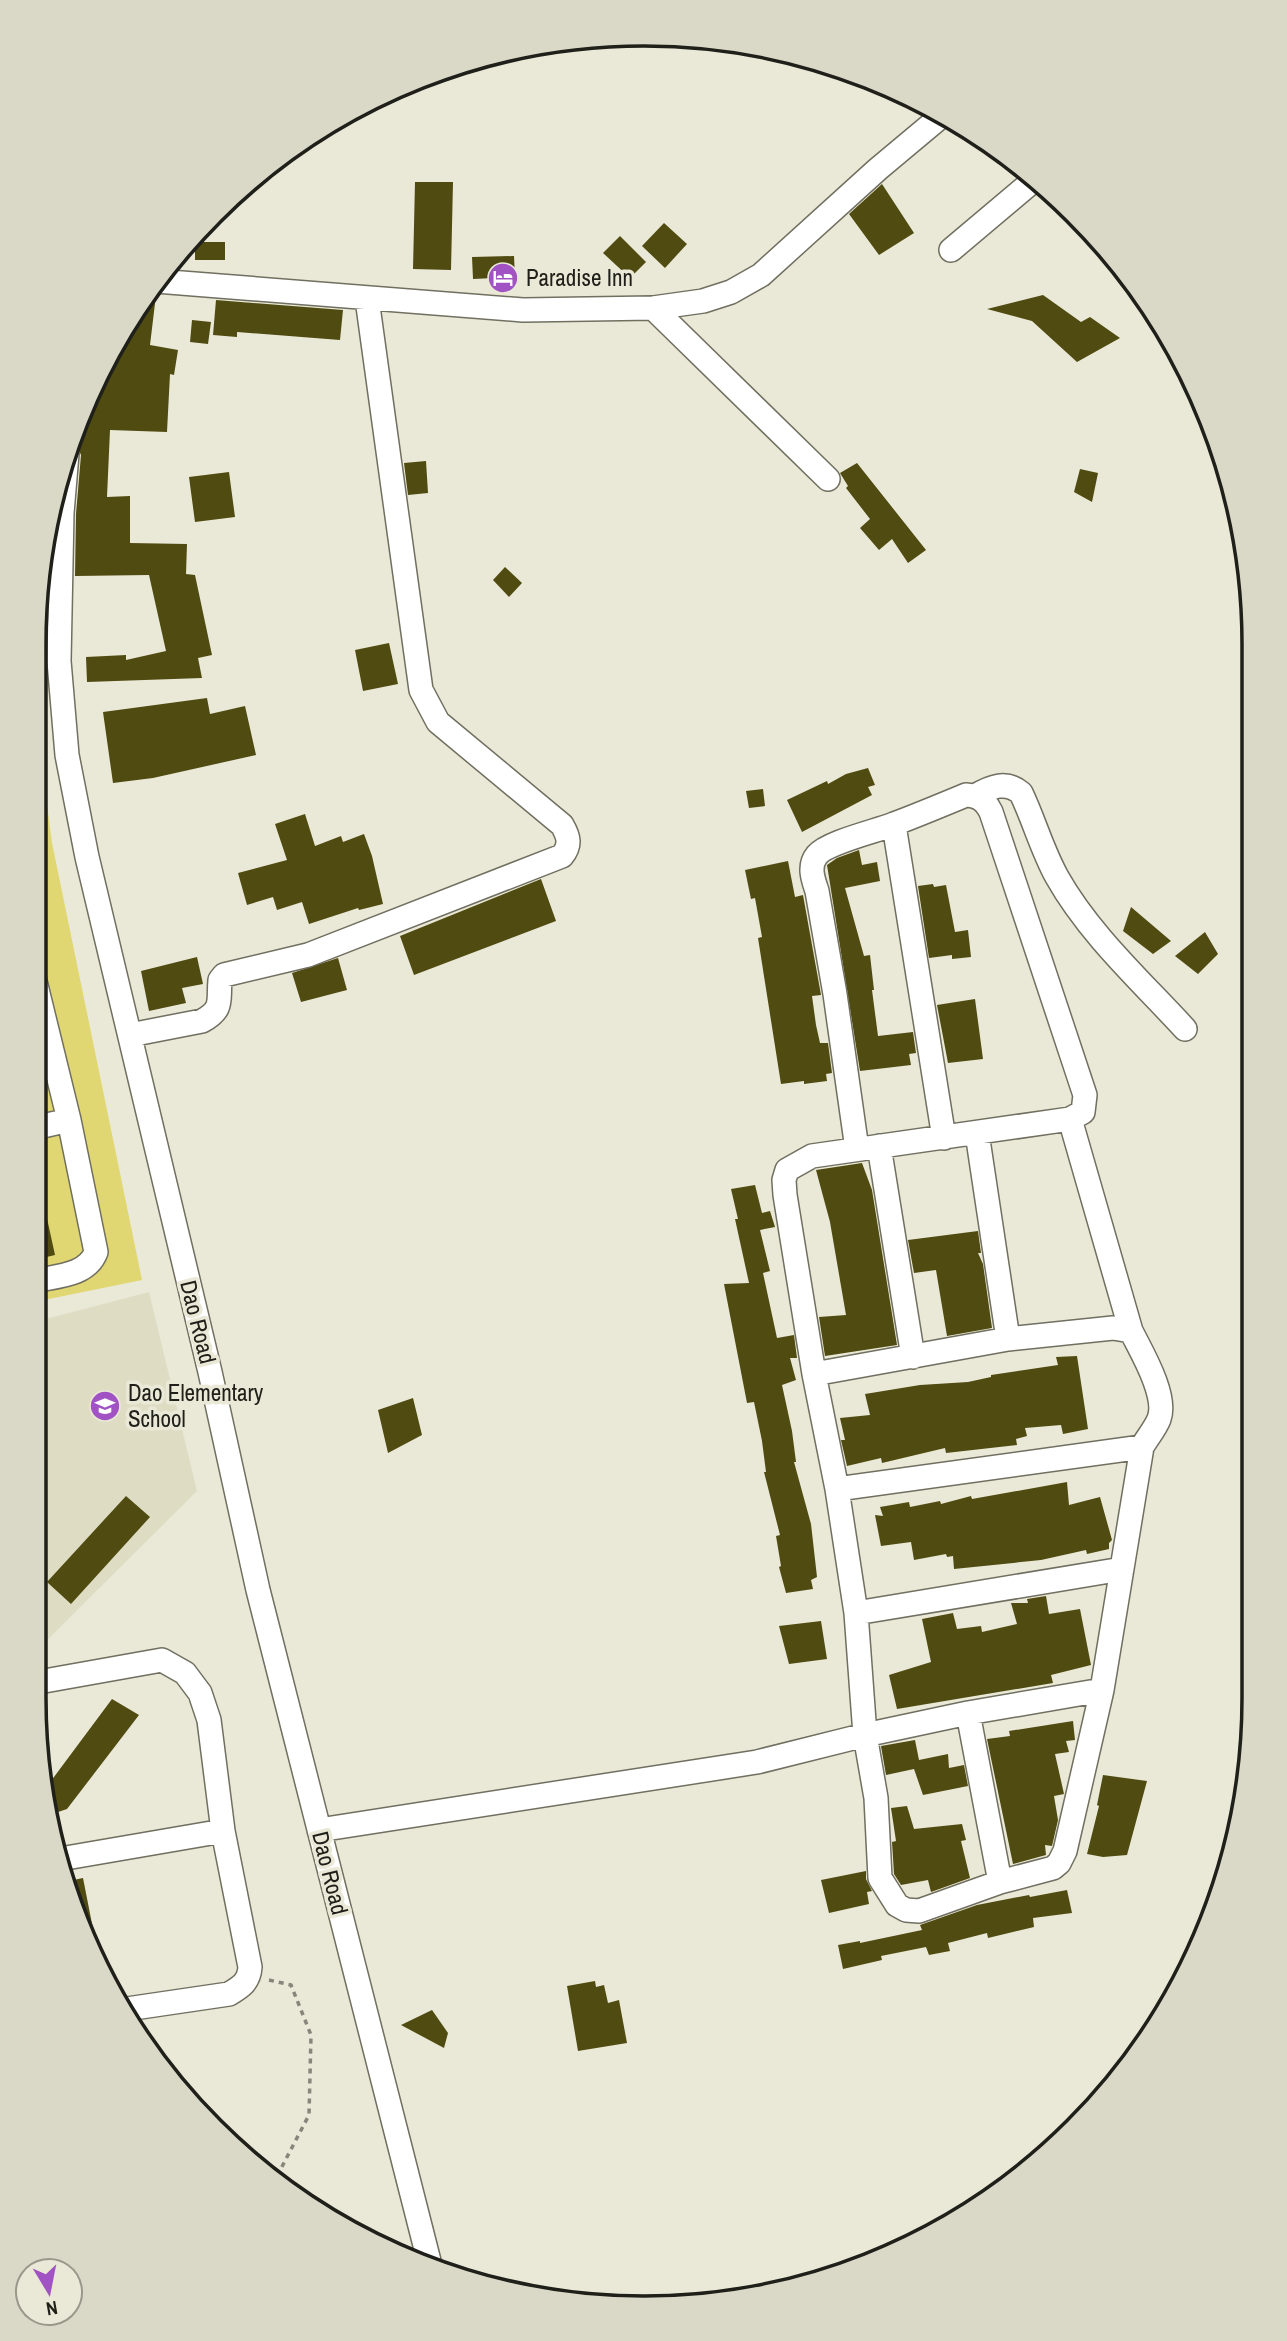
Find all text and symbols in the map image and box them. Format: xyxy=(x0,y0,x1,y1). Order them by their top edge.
hotel icon: Paradise Inn xyxy=(486,261,520,295)
place label: Paradise Inn xyxy=(526,262,633,293)
street label: Dao Road xyxy=(173,1277,224,1367)
place label: Dao Elementary School xyxy=(128,1377,264,1434)
school or university icon: Dao Elementary School xyxy=(88,1389,122,1423)
street label: Dao Road xyxy=(305,1828,356,1918)
north arrow xyxy=(14,2257,84,2327)
text: N xyxy=(44,2295,60,2323)

